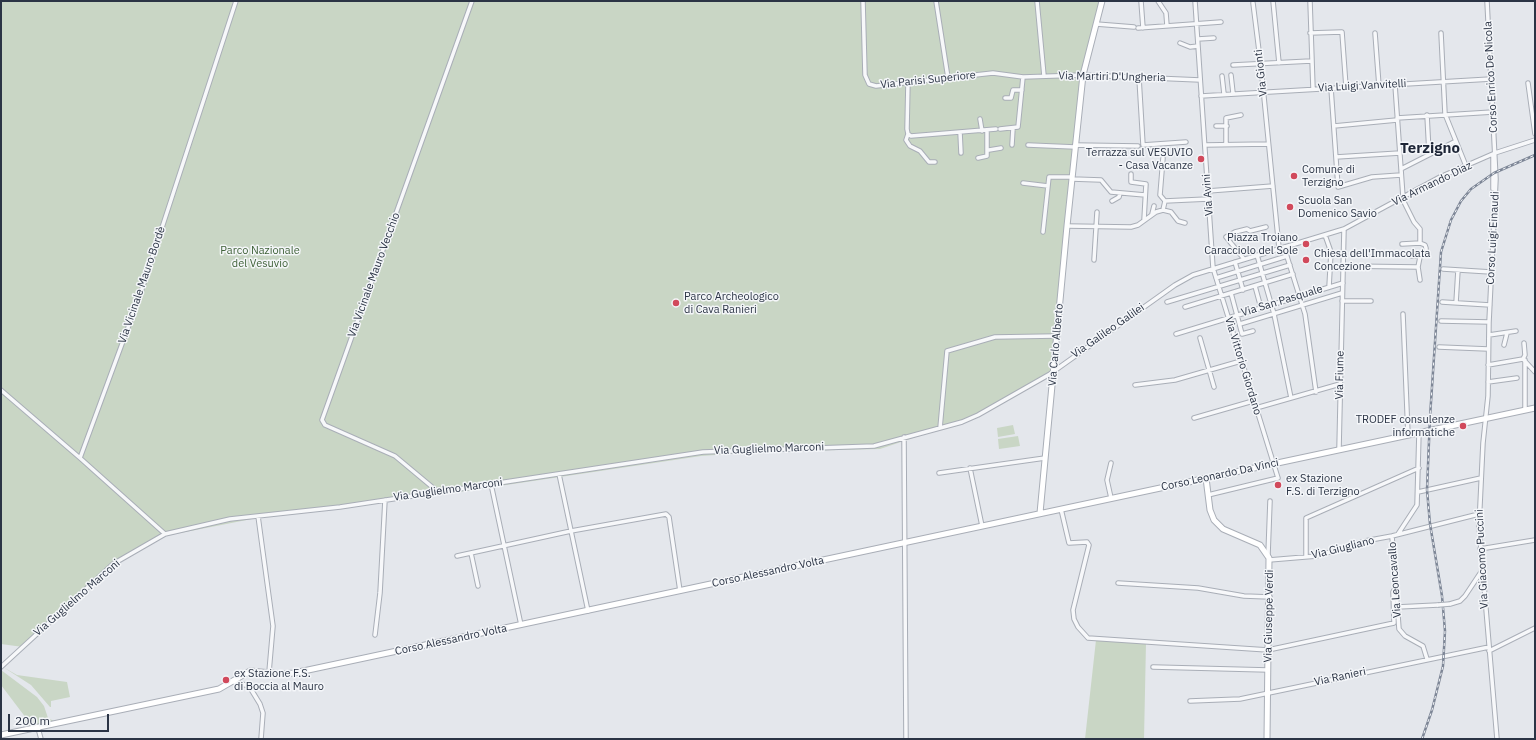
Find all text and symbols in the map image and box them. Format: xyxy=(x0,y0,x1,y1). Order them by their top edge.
street label: Corso Enrico De Nicola xyxy=(1481,21,1501,133)
street label: Via Gionti xyxy=(1252,49,1270,97)
street label: Via Parisi Superiore xyxy=(880,68,976,92)
street label: Via Martiri D'Ungheria xyxy=(1058,69,1166,85)
street label: Via Luigi Vanvitelli xyxy=(1317,77,1407,95)
district label: Terzigno xyxy=(1400,140,1460,158)
place label: Terrazza sul VESUVIO - Casa Vacanze xyxy=(1086,146,1193,172)
marker: Terrazza sul VESUVIO - Casa Vacanze xyxy=(1196,154,1206,164)
street label: Via Armando Diaz xyxy=(1390,159,1474,209)
place label: Comune di Terzigno xyxy=(1302,163,1355,189)
marker: Comune di Terzigno xyxy=(1289,171,1299,181)
street label: Via Avini xyxy=(1200,174,1216,216)
street label: Corso Luigi Einaudi xyxy=(1484,191,1502,285)
place label: Scuola San Domenico Savio xyxy=(1298,194,1377,220)
marker: Scuola San Domenico Savio xyxy=(1285,202,1295,212)
street label: Via Vicinale Mauro Vecchio xyxy=(345,211,403,339)
street label: Via Vicinale Mauro Bordè xyxy=(116,225,168,345)
place label: Piazza Troiano Caracciolo del Sole xyxy=(1204,231,1298,257)
marker: Piazza Troiano Caracciolo del Sole xyxy=(1301,239,1311,249)
park label: Parco Nazionale del Vesuvio xyxy=(220,244,300,270)
place label: Chiesa dell'Immacolata Concezione xyxy=(1314,247,1430,273)
marker: Chiesa dell'Immacolata Concezione xyxy=(1301,255,1311,265)
street label: Via San Pasquale xyxy=(1240,282,1324,320)
place label: Parco Archeologico di Cava Ranieri xyxy=(684,290,779,316)
marker: Parco Archeologico di Cava Ranieri xyxy=(671,298,681,308)
street label: Via Galileo Galilei xyxy=(1069,301,1147,361)
street label: Via Carlo Alberto xyxy=(1046,303,1066,387)
street label: Via Vittorio Giordano xyxy=(1222,315,1264,417)
street label: Via Fiume xyxy=(1333,351,1347,399)
place label: TRODEF consulenze informatiche xyxy=(1356,413,1455,439)
marker: TRODEF consulenze informatiche xyxy=(1458,421,1468,431)
street label: Via Guglielmo Marconi xyxy=(714,440,824,458)
street label: Corso Leonardo Da Vinci xyxy=(1160,456,1280,494)
place label: ex Stazione F.S. di Terzigno xyxy=(1286,472,1360,498)
street label: Via Guglielmo Marconi xyxy=(393,476,503,504)
marker: ex Stazione F.S. di Terzigno xyxy=(1273,480,1283,490)
street label: Via Giacomo Puccini xyxy=(1473,509,1491,609)
street label: Via Giugliano xyxy=(1310,534,1376,562)
street label: Via Leoncavallo xyxy=(1386,541,1404,619)
street label: Corso Alessandro Volta xyxy=(711,554,825,590)
street label: Via Guglielmo Marconi xyxy=(31,557,123,639)
street label: Via Giuseppe Verdi xyxy=(1262,569,1276,663)
street label: Corso Alessandro Volta xyxy=(394,622,508,658)
street label: Via Ranieri xyxy=(1313,665,1367,689)
place label: ex Stazione F.S. di Boccia al Mauro xyxy=(234,667,324,693)
marker: ex Stazione F.S. di Boccia al Mauro xyxy=(221,675,231,685)
scale bar xyxy=(10,706,111,732)
text: 200 m xyxy=(15,713,50,728)

